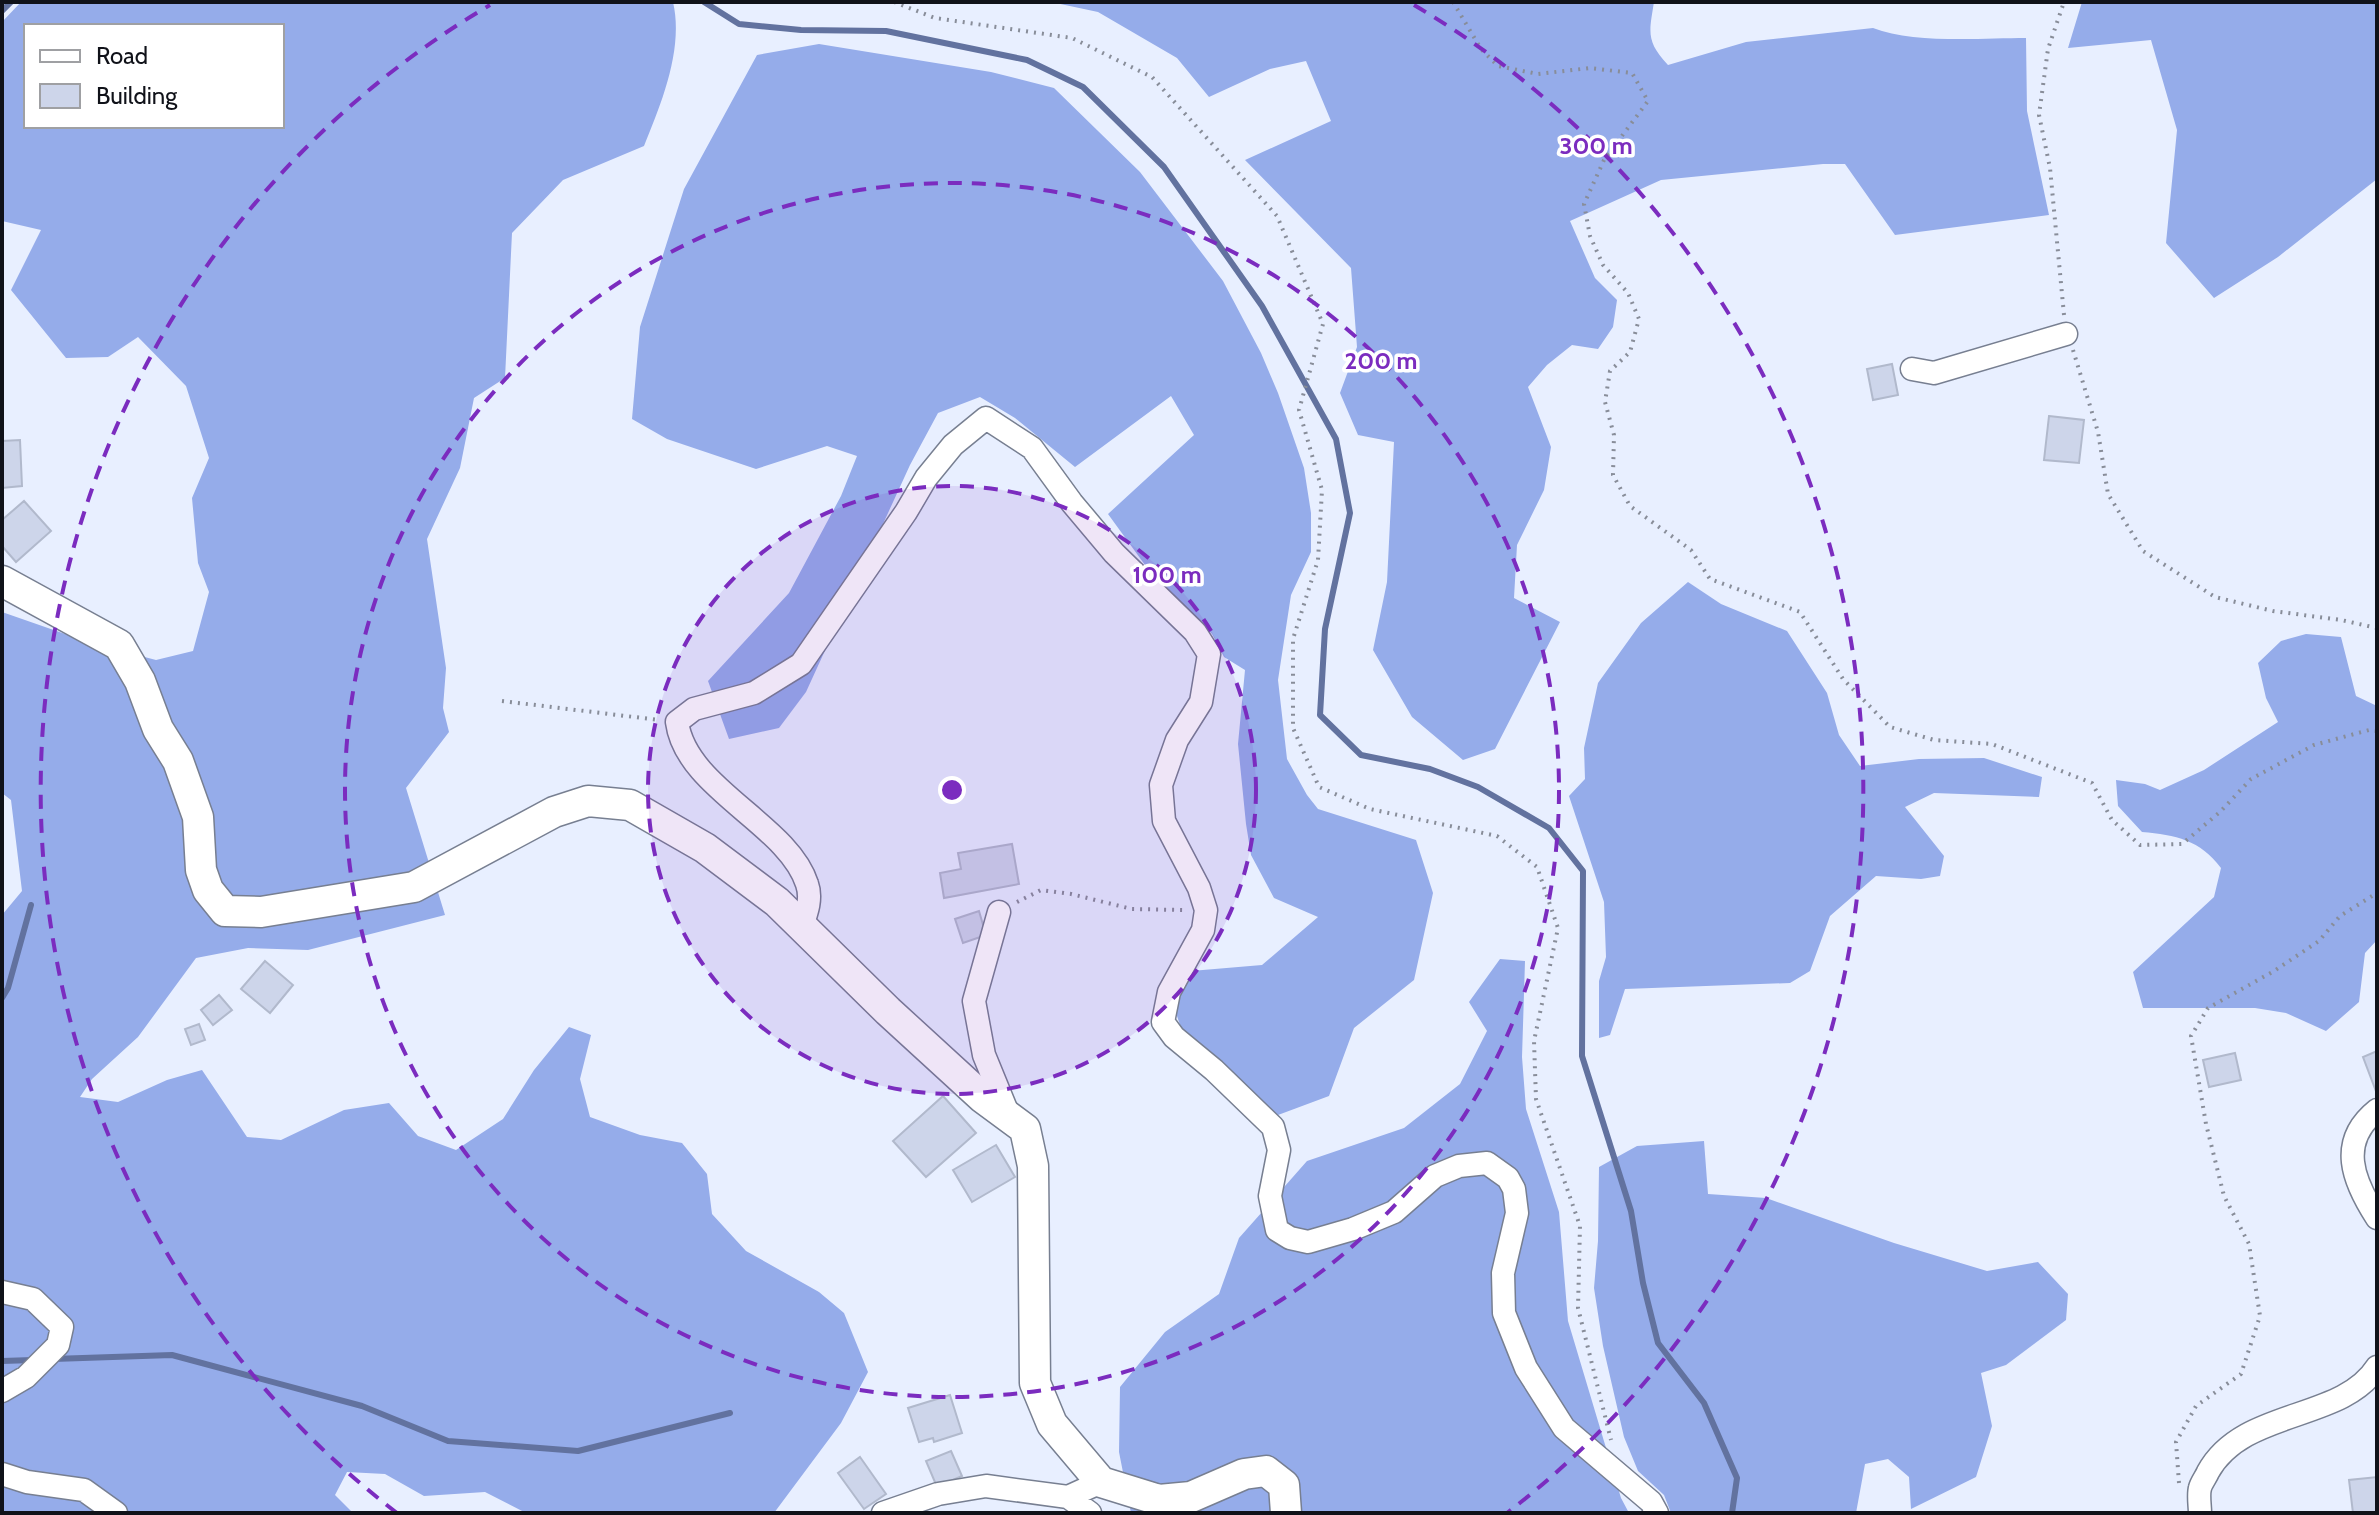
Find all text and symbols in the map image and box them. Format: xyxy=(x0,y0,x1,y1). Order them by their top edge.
legend xyxy=(24,24,284,128)
text: Road xyxy=(96,41,148,70)
text: Building xyxy=(96,81,178,110)
text: 300 m xyxy=(1559,131,1633,160)
text: 200 m xyxy=(1345,346,1417,375)
text: 100 m xyxy=(1132,560,1202,589)
centre of rings xyxy=(938,776,966,804)

